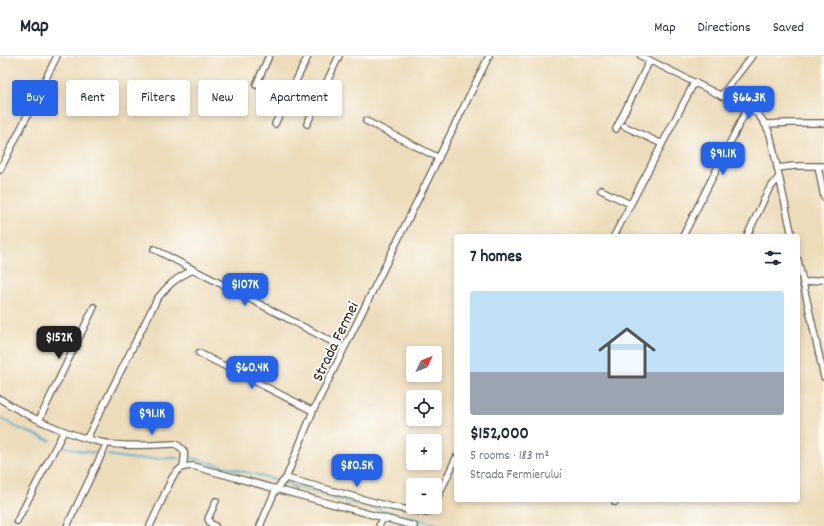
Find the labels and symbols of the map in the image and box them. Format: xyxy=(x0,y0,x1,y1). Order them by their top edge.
pin: $66.3K xyxy=(716,86,782,120)
pin: $91.1K xyxy=(690,142,756,176)
pin: $107K xyxy=(217,273,273,307)
street label: Strada Fermei xyxy=(307,298,365,386)
pin: $152K xyxy=(31,326,87,360)
north arrow xyxy=(406,346,442,382)
pin: $60.4K xyxy=(219,356,285,390)
pin: $91.1K xyxy=(119,402,185,436)
pin: $80.5K xyxy=(324,454,390,488)

